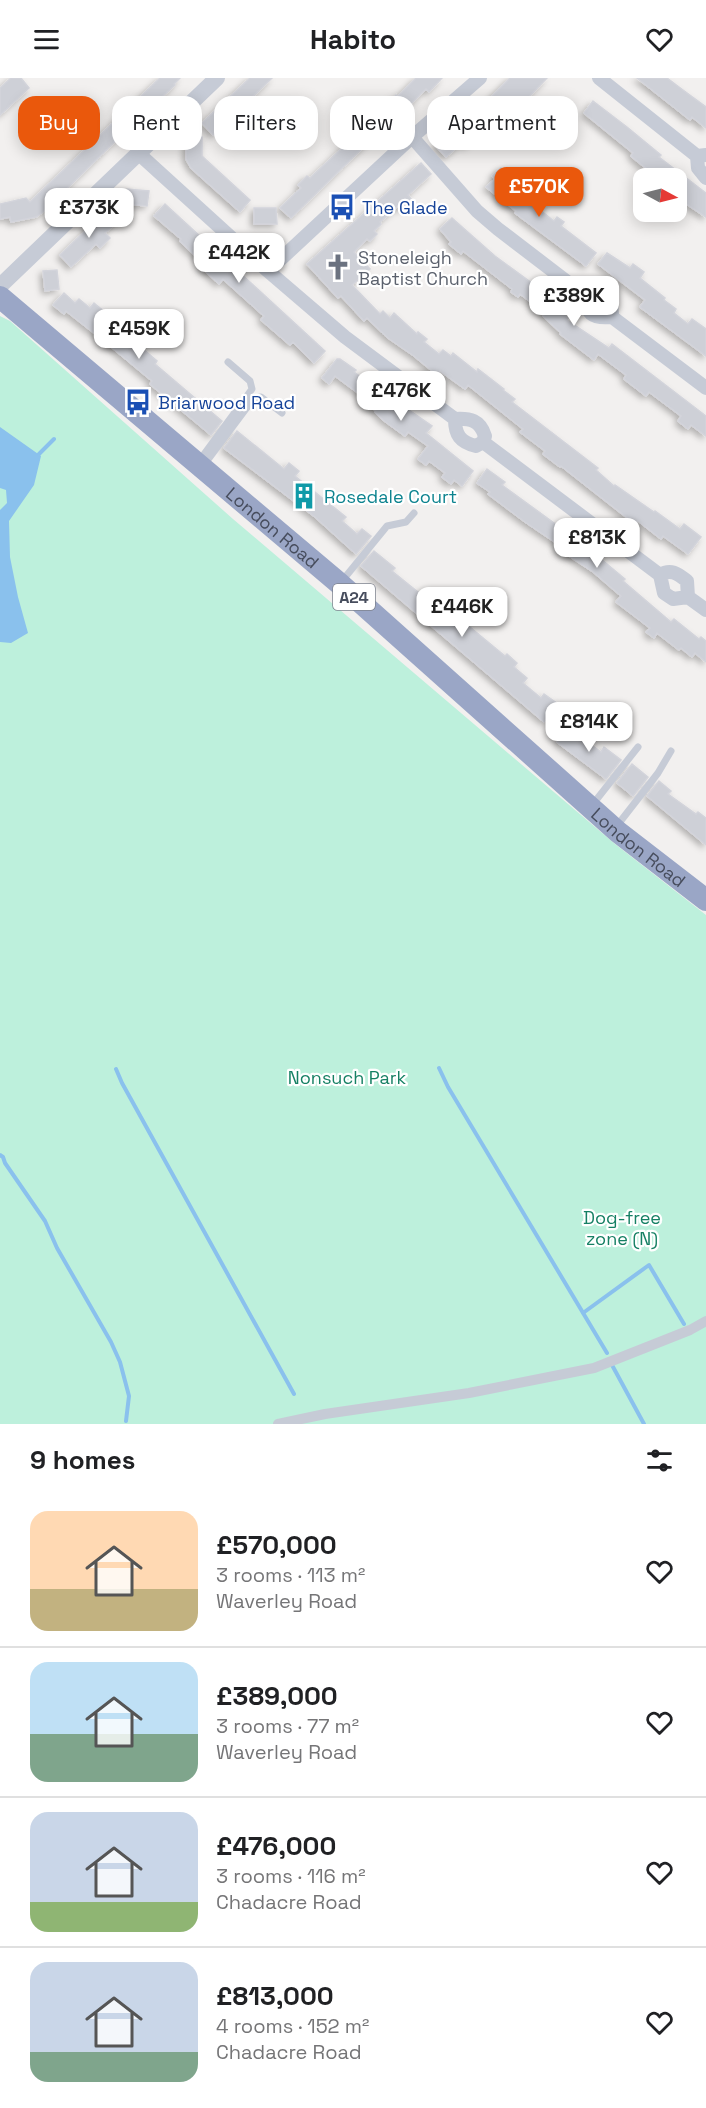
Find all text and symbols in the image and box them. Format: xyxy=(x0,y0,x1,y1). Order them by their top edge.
text: Habito xyxy=(310,22,396,57)
icon: menu xyxy=(30,23,63,56)
icon: heart xyxy=(643,23,676,56)
chip: Buy xyxy=(18,96,100,150)
chip: Rent xyxy=(112,96,202,150)
chip: Filters xyxy=(214,96,318,150)
chip: New xyxy=(330,96,415,150)
chip: Apartment xyxy=(427,96,578,150)
pin: £570K xyxy=(497,167,581,218)
north arrow xyxy=(633,168,687,222)
map controls xyxy=(633,168,687,222)
text: £570K xyxy=(509,173,570,199)
pin: £373K xyxy=(47,188,131,239)
bus stop icon: The Glade xyxy=(327,192,357,222)
text: £373K xyxy=(59,194,119,220)
place label: The Glade xyxy=(362,196,448,219)
pin: £442K xyxy=(197,233,281,284)
text: £442K xyxy=(208,239,270,265)
place label: Stoneleigh Baptist Church xyxy=(358,246,488,290)
church icon: Stoneleigh Baptist Church xyxy=(323,252,353,282)
pin: £389K xyxy=(532,276,616,327)
text: £389K xyxy=(543,282,605,308)
pin: £459K xyxy=(97,309,181,360)
text: £459K xyxy=(108,315,170,341)
pin: £476K xyxy=(359,371,443,422)
text: £476K xyxy=(371,377,431,403)
bus stop icon: Briarwood Road xyxy=(123,387,153,417)
place label: Briarwood Road xyxy=(158,391,295,414)
building icon: Rosedale Court xyxy=(289,481,319,511)
street label: London Road xyxy=(222,482,324,573)
place label: Rosedale Court xyxy=(324,485,457,508)
pin: £813K xyxy=(555,518,639,569)
text: £813K xyxy=(568,524,626,550)
road number: A24 xyxy=(333,584,375,610)
pin: £446K xyxy=(420,587,504,638)
text: £446K xyxy=(430,593,494,619)
pin: £814K xyxy=(547,702,631,753)
text: £814K xyxy=(559,708,619,734)
street label: London Road xyxy=(587,802,691,892)
park label: Nonsuch Park xyxy=(288,1066,407,1089)
park label: Dog-free zone (N) xyxy=(583,1206,661,1250)
text: 9 homes xyxy=(30,1443,135,1477)
icon: filters xyxy=(643,1444,676,1477)
text: £570,000 xyxy=(216,1528,337,1562)
icon: home xyxy=(78,1535,150,1607)
icon: heart xyxy=(643,1555,676,1588)
text: 3 rooms · 113 m² xyxy=(216,1562,365,1588)
text: Waverley Road xyxy=(216,1588,357,1614)
text: £389,000 xyxy=(216,1679,338,1713)
icon: home xyxy=(78,1686,150,1758)
icon: heart xyxy=(643,1706,676,1739)
text: 3 rooms · 77 m² xyxy=(216,1713,359,1739)
text: Waverley Road xyxy=(216,1739,357,1765)
text: £476,000 xyxy=(216,1829,336,1863)
icon: home xyxy=(78,1836,150,1908)
icon: heart xyxy=(643,1856,676,1889)
text: 3 rooms · 116 m² xyxy=(216,1863,366,1889)
text: Chadacre Road xyxy=(216,1889,362,1915)
text: £813,000 xyxy=(216,1979,334,2013)
icon: home xyxy=(78,1986,150,2058)
icon: heart xyxy=(643,2006,676,2039)
text: 4 rooms · 152 m² xyxy=(216,2013,369,2039)
text: Chadacre Road xyxy=(216,2039,362,2065)

